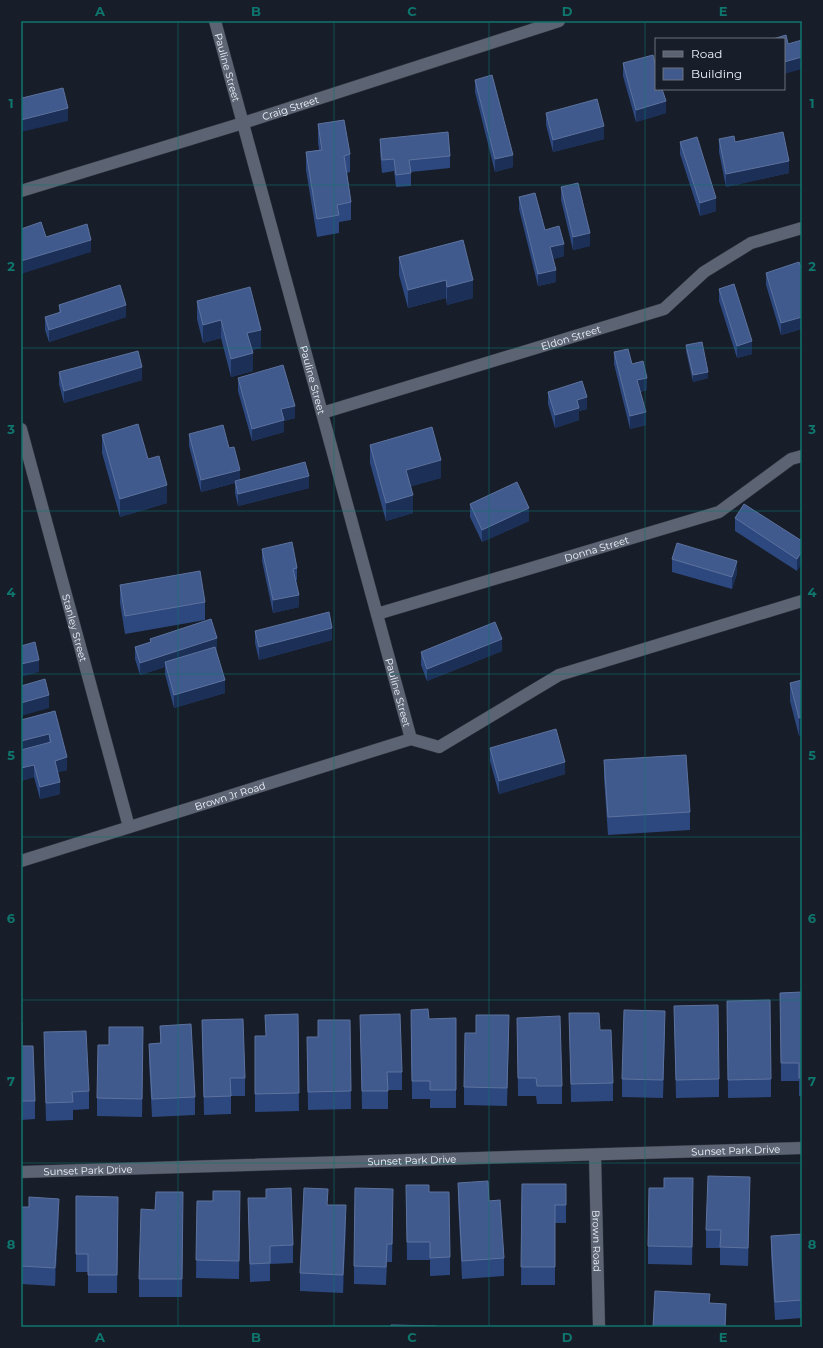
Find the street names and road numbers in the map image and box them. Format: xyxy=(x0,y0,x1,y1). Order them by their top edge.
street label: Pauline Street xyxy=(212,32,243,103)
street label: Craig Street xyxy=(260,93,321,123)
street label: Eldon Street xyxy=(539,323,603,353)
street label: Pauline Street xyxy=(297,344,328,416)
street label: Donna Street xyxy=(563,533,630,565)
street label: Stanley Street xyxy=(59,593,90,663)
street label: Pauline Street xyxy=(382,657,413,728)
street label: Brown Jr Road xyxy=(193,779,267,813)
street label: Sunset Park Drive xyxy=(691,1143,780,1158)
street label: Sunset Park Drive xyxy=(367,1153,457,1168)
street label: Sunset Park Drive xyxy=(43,1163,133,1178)
street label: Brown Road xyxy=(589,1210,604,1272)

